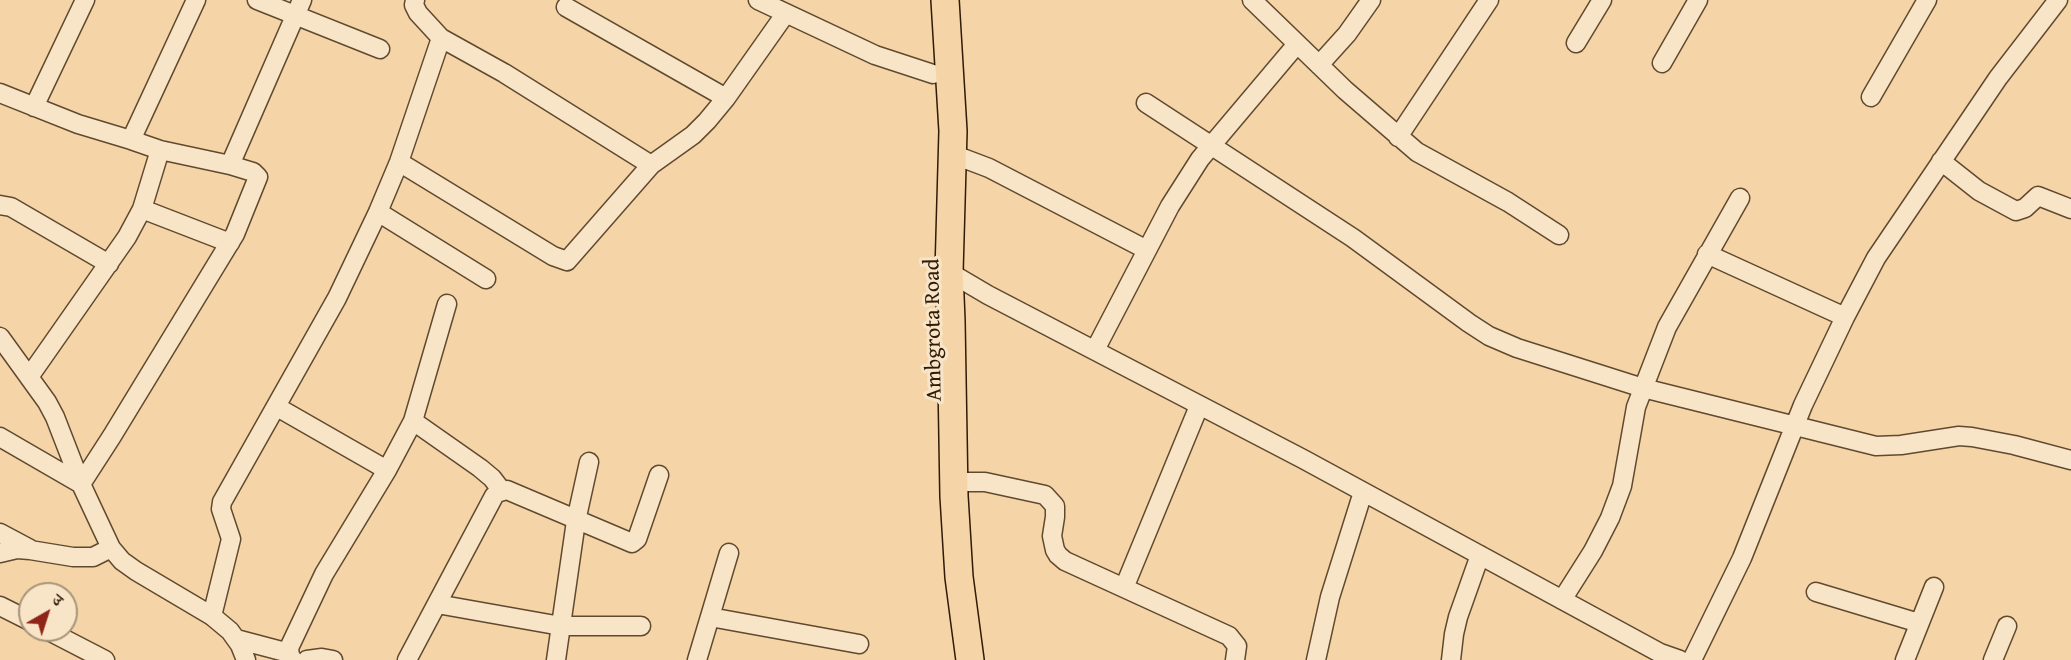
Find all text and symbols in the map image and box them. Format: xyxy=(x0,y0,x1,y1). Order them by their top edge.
street label: Ambgrota Road xyxy=(920,258,948,402)
north arrow xyxy=(18,582,78,642)
text: उ xyxy=(47,588,69,611)

